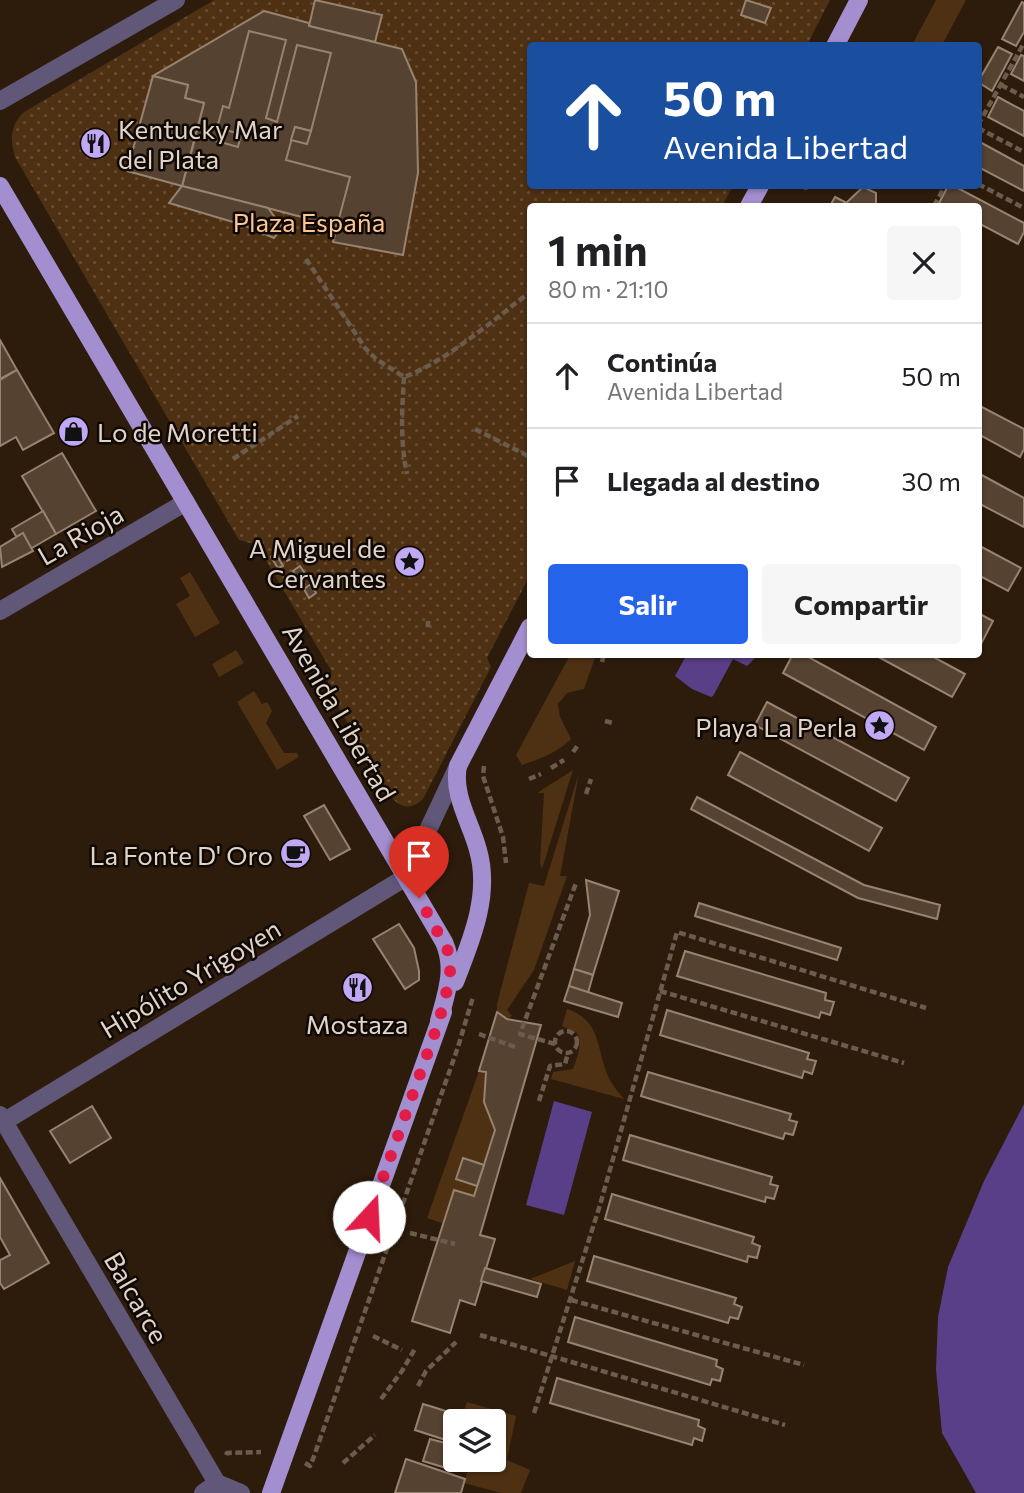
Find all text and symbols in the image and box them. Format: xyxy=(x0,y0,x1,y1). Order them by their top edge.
text: 50 m xyxy=(663,66,776,126)
icon: ahead xyxy=(548,70,639,161)
place label: Kentucky Mar del Plata xyxy=(118,113,282,174)
restaurant icon: Kentucky Mar del Plata xyxy=(78,126,112,160)
text: Avenida Libertad xyxy=(663,126,908,166)
park label: Plaza España xyxy=(233,206,385,237)
text: 1 min xyxy=(548,223,648,275)
button: close xyxy=(887,226,961,300)
text: 80 m · 21:10 xyxy=(548,275,669,303)
text: Continúa xyxy=(607,346,717,377)
icon: ahead xyxy=(548,357,586,395)
text: 50 m xyxy=(901,360,961,391)
text: Avenida Libertad xyxy=(607,377,783,405)
shop icon: Lo de Moretti xyxy=(57,414,91,448)
place label: Lo de Moretti xyxy=(97,416,258,447)
icon: arrive xyxy=(548,462,586,500)
text: Llegada al destino xyxy=(607,465,820,496)
text: 30 m xyxy=(902,465,961,496)
street label: La Rioja xyxy=(32,497,128,571)
place label: A Miguel de Cervantes xyxy=(249,532,386,593)
place icon: A Miguel de Cervantes xyxy=(392,545,426,579)
button: Salir xyxy=(548,564,748,644)
button: Compartir xyxy=(762,564,961,644)
street label: Avenida Libertad xyxy=(277,618,403,806)
place icon: Playa La Perla xyxy=(863,709,897,743)
place label: Playa La Perla xyxy=(695,711,857,742)
pin xyxy=(389,826,449,898)
cafe icon: La Fonte D' Oro xyxy=(279,837,313,871)
icon: arrive xyxy=(400,837,438,875)
place label: La Fonte D' Oro xyxy=(90,839,273,870)
street label: Hipólito Yrigoyen xyxy=(94,912,286,1044)
restaurant icon: Mostaza xyxy=(340,970,374,1004)
place label: Mostaza xyxy=(306,1008,408,1039)
position arrow xyxy=(332,1180,406,1254)
street label: Balcarce xyxy=(99,1246,175,1348)
map controls xyxy=(443,1409,506,1472)
button: layers xyxy=(443,1409,506,1472)

